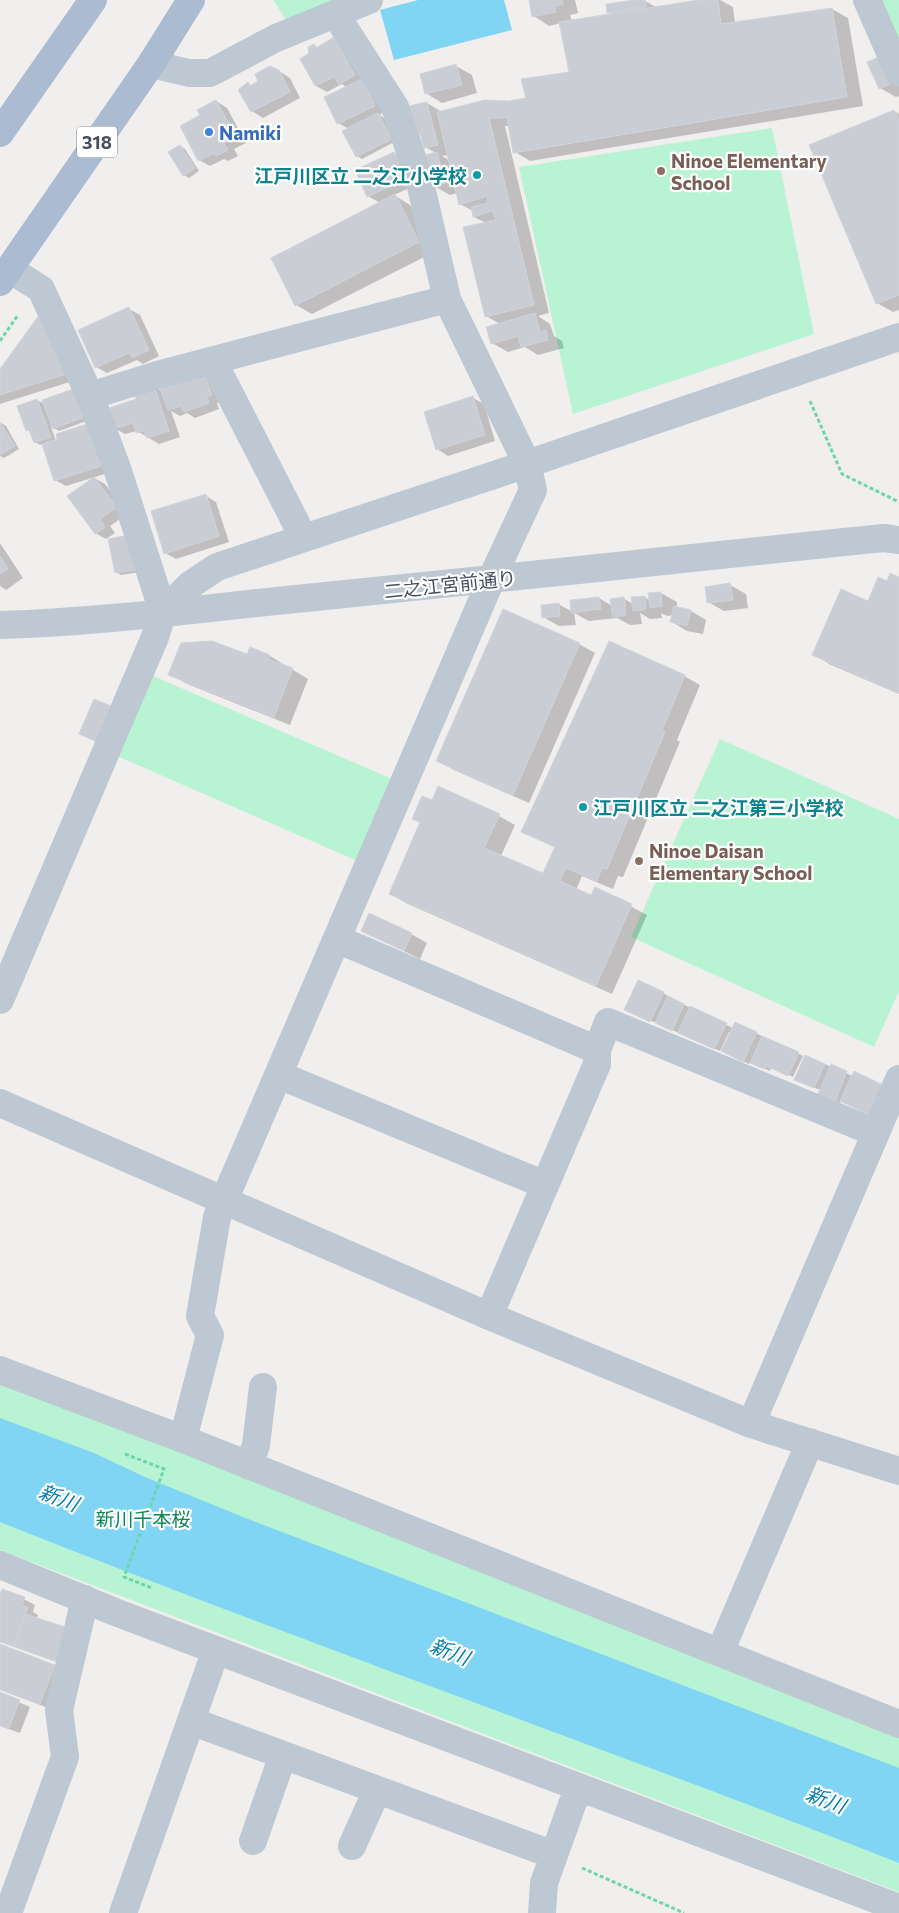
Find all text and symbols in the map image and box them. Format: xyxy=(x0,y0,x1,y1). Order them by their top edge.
place label: Namiki xyxy=(219,121,281,144)
road number: 318 xyxy=(77,126,117,158)
marker: Namiki xyxy=(203,126,215,138)
place label: Ninoe Elementary School xyxy=(671,149,827,194)
place label: 江戸川区立 二之江小学校 xyxy=(254,164,467,187)
marker: Ninoe Elementary School xyxy=(655,165,667,177)
marker: 江戸川区立 二之江小学校 xyxy=(471,169,483,181)
street label: 二之江宮前通り xyxy=(383,566,517,602)
place label: 江戸川区立 二之江第三小学校 xyxy=(593,796,844,819)
marker: 江戸川区立 二之江第三小学校 xyxy=(577,801,589,813)
place label: Ninoe Daisan Elementary School xyxy=(649,839,813,884)
marker: Ninoe Daisan Elementary School xyxy=(633,855,645,867)
water label: 新川 xyxy=(36,1479,84,1516)
park label: 新川千本桜 xyxy=(95,1507,191,1530)
water label: 新川 xyxy=(427,1633,475,1670)
water label: 新川 xyxy=(803,1781,851,1818)

